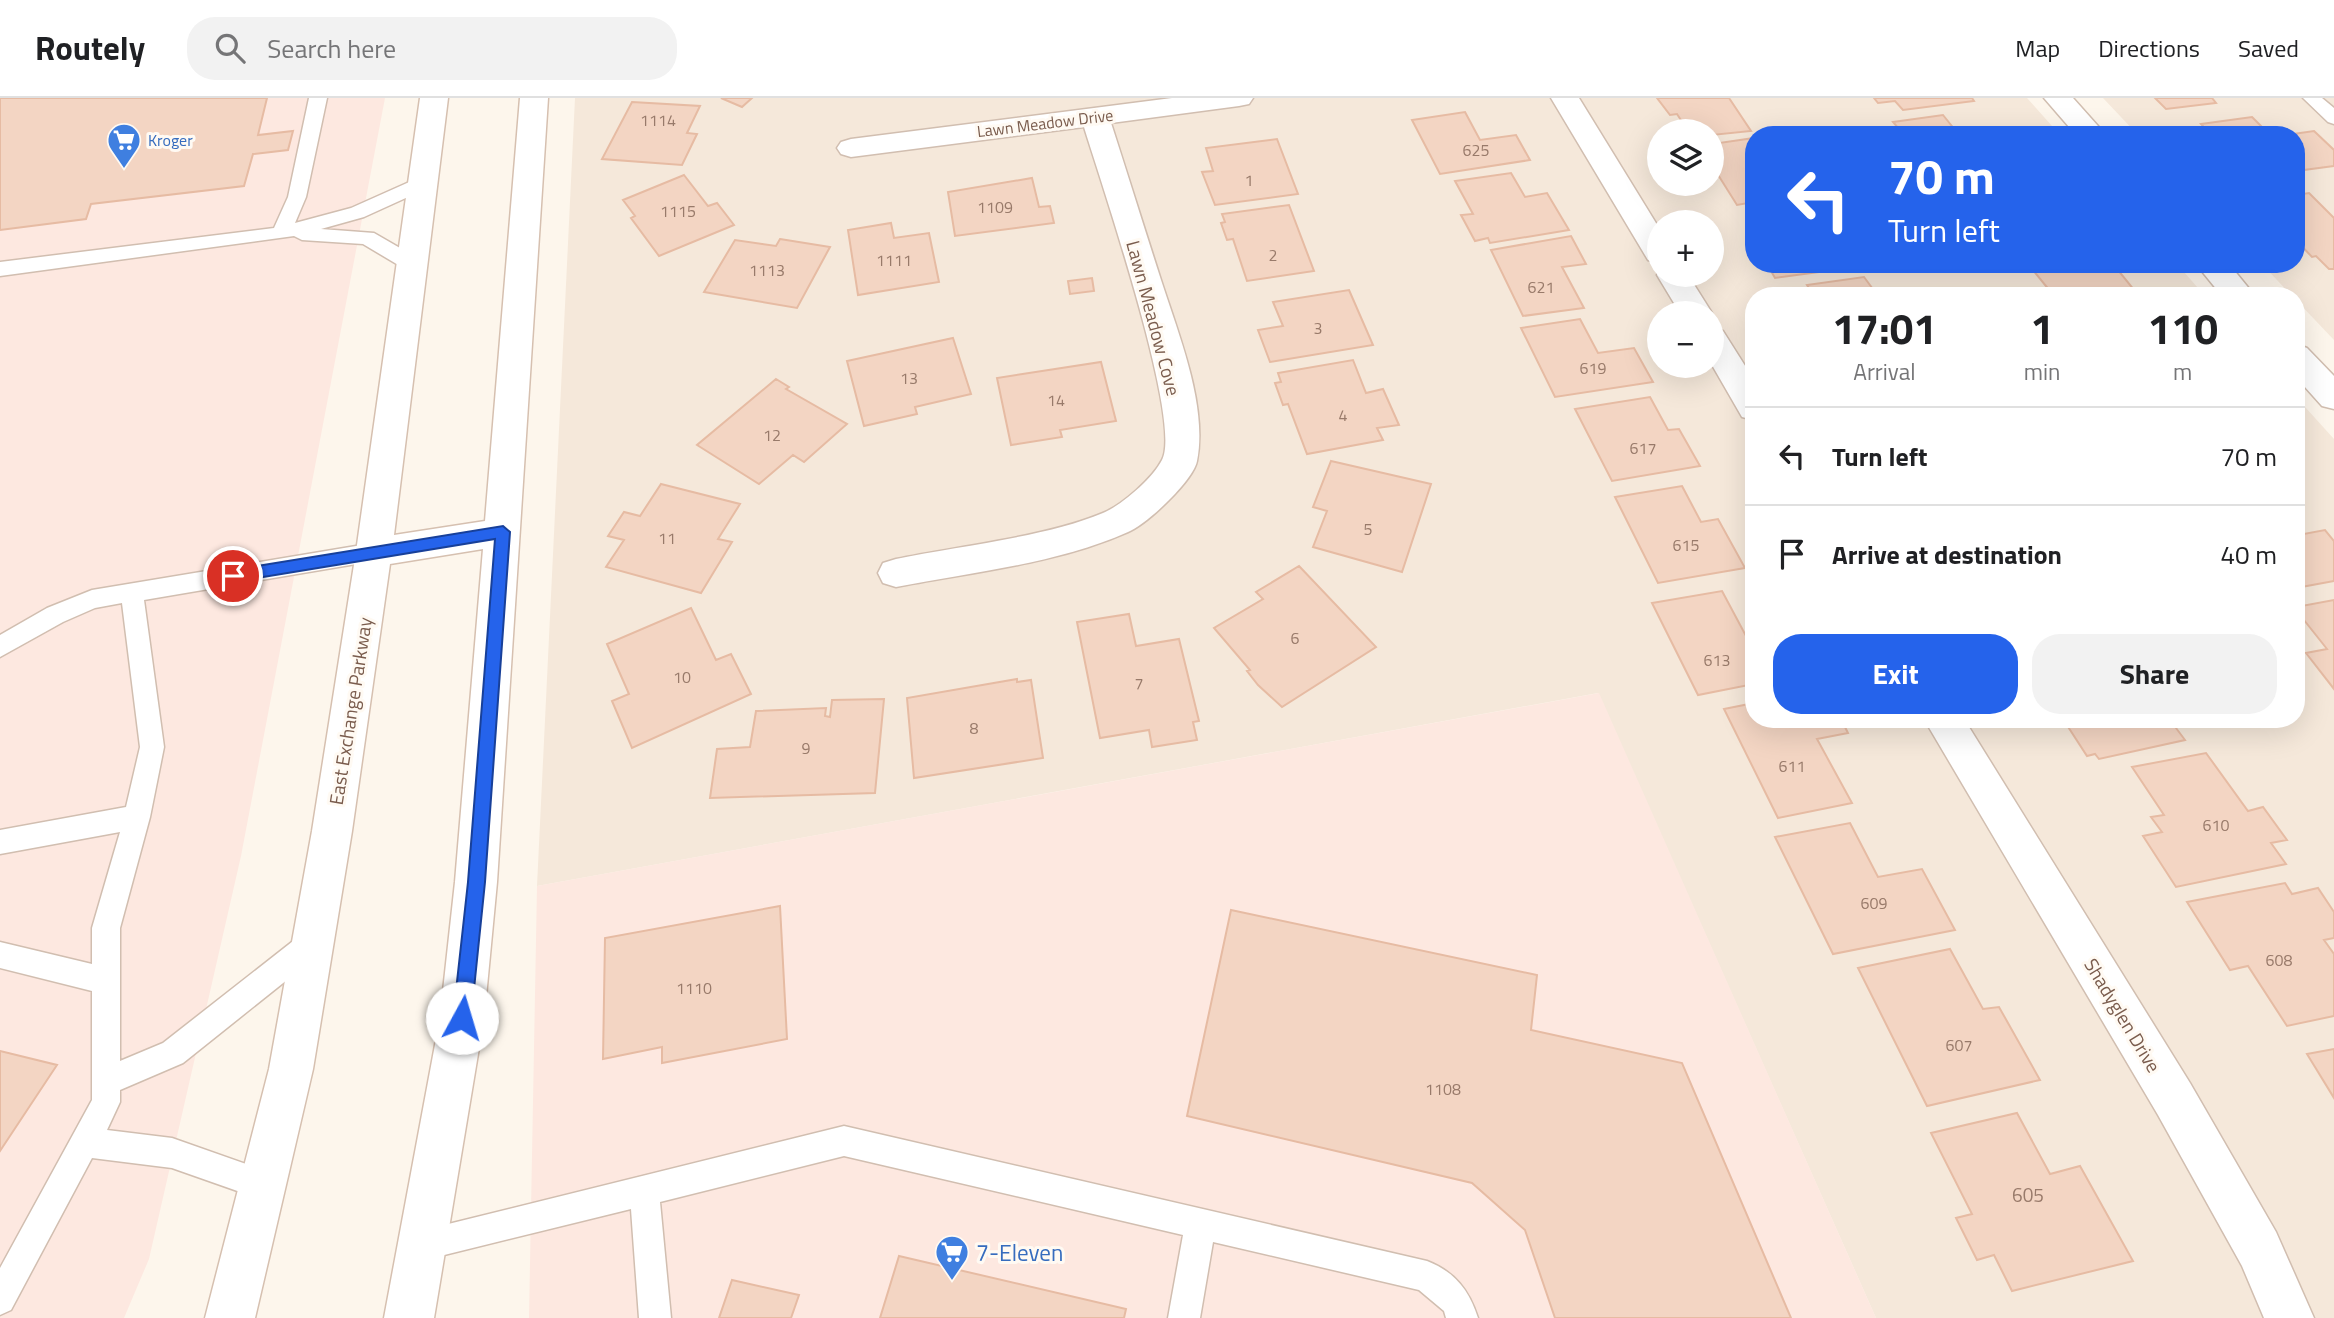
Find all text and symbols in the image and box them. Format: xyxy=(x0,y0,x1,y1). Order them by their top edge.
search box xyxy=(187,17,677,80)
text: Routely xyxy=(35,23,145,73)
icon: search xyxy=(211,29,249,67)
text: Search here xyxy=(267,29,396,68)
text: Map xyxy=(2015,30,2060,66)
text: Directions xyxy=(2098,30,2200,66)
text: Saved xyxy=(2238,30,2299,66)
street label: Lawn Meadow Drive xyxy=(976,103,1114,143)
house number: 1114 xyxy=(640,108,676,132)
map controls xyxy=(1647,119,1724,378)
button: layers xyxy=(1647,119,1724,196)
supermarket icon: Kroger xyxy=(105,121,143,170)
place label: Kroger xyxy=(148,128,193,152)
house number: 625 xyxy=(1463,138,1489,162)
text: 70 m xyxy=(1888,138,1995,213)
icon: left xyxy=(1773,154,1864,245)
house number: 1 xyxy=(1245,168,1253,192)
house number: 1109 xyxy=(977,195,1013,219)
house number: 1115 xyxy=(660,199,696,223)
text: Turn left xyxy=(1888,206,2000,254)
button: + xyxy=(1647,210,1724,287)
street label: Lawn Meadow Cove xyxy=(1119,237,1189,399)
house number: 2 xyxy=(1269,243,1277,267)
house number: 1111 xyxy=(876,248,912,272)
house number: 1113 xyxy=(749,258,785,282)
house number: 621 xyxy=(1528,275,1554,299)
text: 17:01 xyxy=(1832,296,1937,360)
text: 1 xyxy=(2030,296,2054,360)
text: 110 xyxy=(2147,296,2218,360)
button: − xyxy=(1647,301,1724,378)
house number: 3 xyxy=(1314,316,1322,340)
text: Arrival xyxy=(1853,354,1916,389)
text: min xyxy=(2024,354,2060,389)
text: m xyxy=(2173,354,2192,389)
house number: 619 xyxy=(1580,356,1606,380)
house number: 13 xyxy=(900,366,918,390)
house number: 14 xyxy=(1047,388,1065,412)
house number: 4 xyxy=(1339,403,1348,427)
house number: 12 xyxy=(763,423,781,447)
house number: 617 xyxy=(1630,436,1656,460)
icon: left xyxy=(1773,437,1811,475)
text: Turn left xyxy=(1832,437,1927,476)
text: 70 m xyxy=(2220,437,2277,476)
house number: 5 xyxy=(1364,517,1373,541)
house number: 11 xyxy=(658,526,676,550)
house number: 615 xyxy=(1673,533,1699,557)
icon: arrive xyxy=(1773,535,1811,573)
text: Arrive at destination xyxy=(1832,535,2062,574)
text: 40 m xyxy=(2220,535,2277,574)
pin xyxy=(203,546,263,606)
icon: arrive xyxy=(214,557,252,595)
street label: East Exchange Parkway xyxy=(321,615,379,807)
house number: 6 xyxy=(1291,626,1300,650)
button: Exit xyxy=(1773,634,2018,714)
button: Share xyxy=(2032,634,2277,714)
house number: 613 xyxy=(1704,648,1730,672)
house number: 10 xyxy=(673,665,691,689)
house number: 7 xyxy=(1135,671,1143,695)
house number: 8 xyxy=(970,716,979,740)
house number: 9 xyxy=(802,736,811,760)
house number: 611 xyxy=(1779,754,1805,778)
house number: 610 xyxy=(2203,813,2229,837)
house number: 609 xyxy=(1861,891,1887,915)
house number: 608 xyxy=(2266,948,2292,972)
street label: Shadyglen Drive xyxy=(2077,952,2169,1078)
house number: 1110 xyxy=(676,976,712,1000)
position arrow xyxy=(425,981,499,1055)
house number: 607 xyxy=(1946,1033,1972,1057)
house number: 1108 xyxy=(1425,1077,1461,1101)
house number: 605 xyxy=(2012,1180,2044,1209)
supermarket icon: 7-Eleven xyxy=(933,1233,971,1282)
place label: 7-Eleven xyxy=(976,1235,1063,1270)

